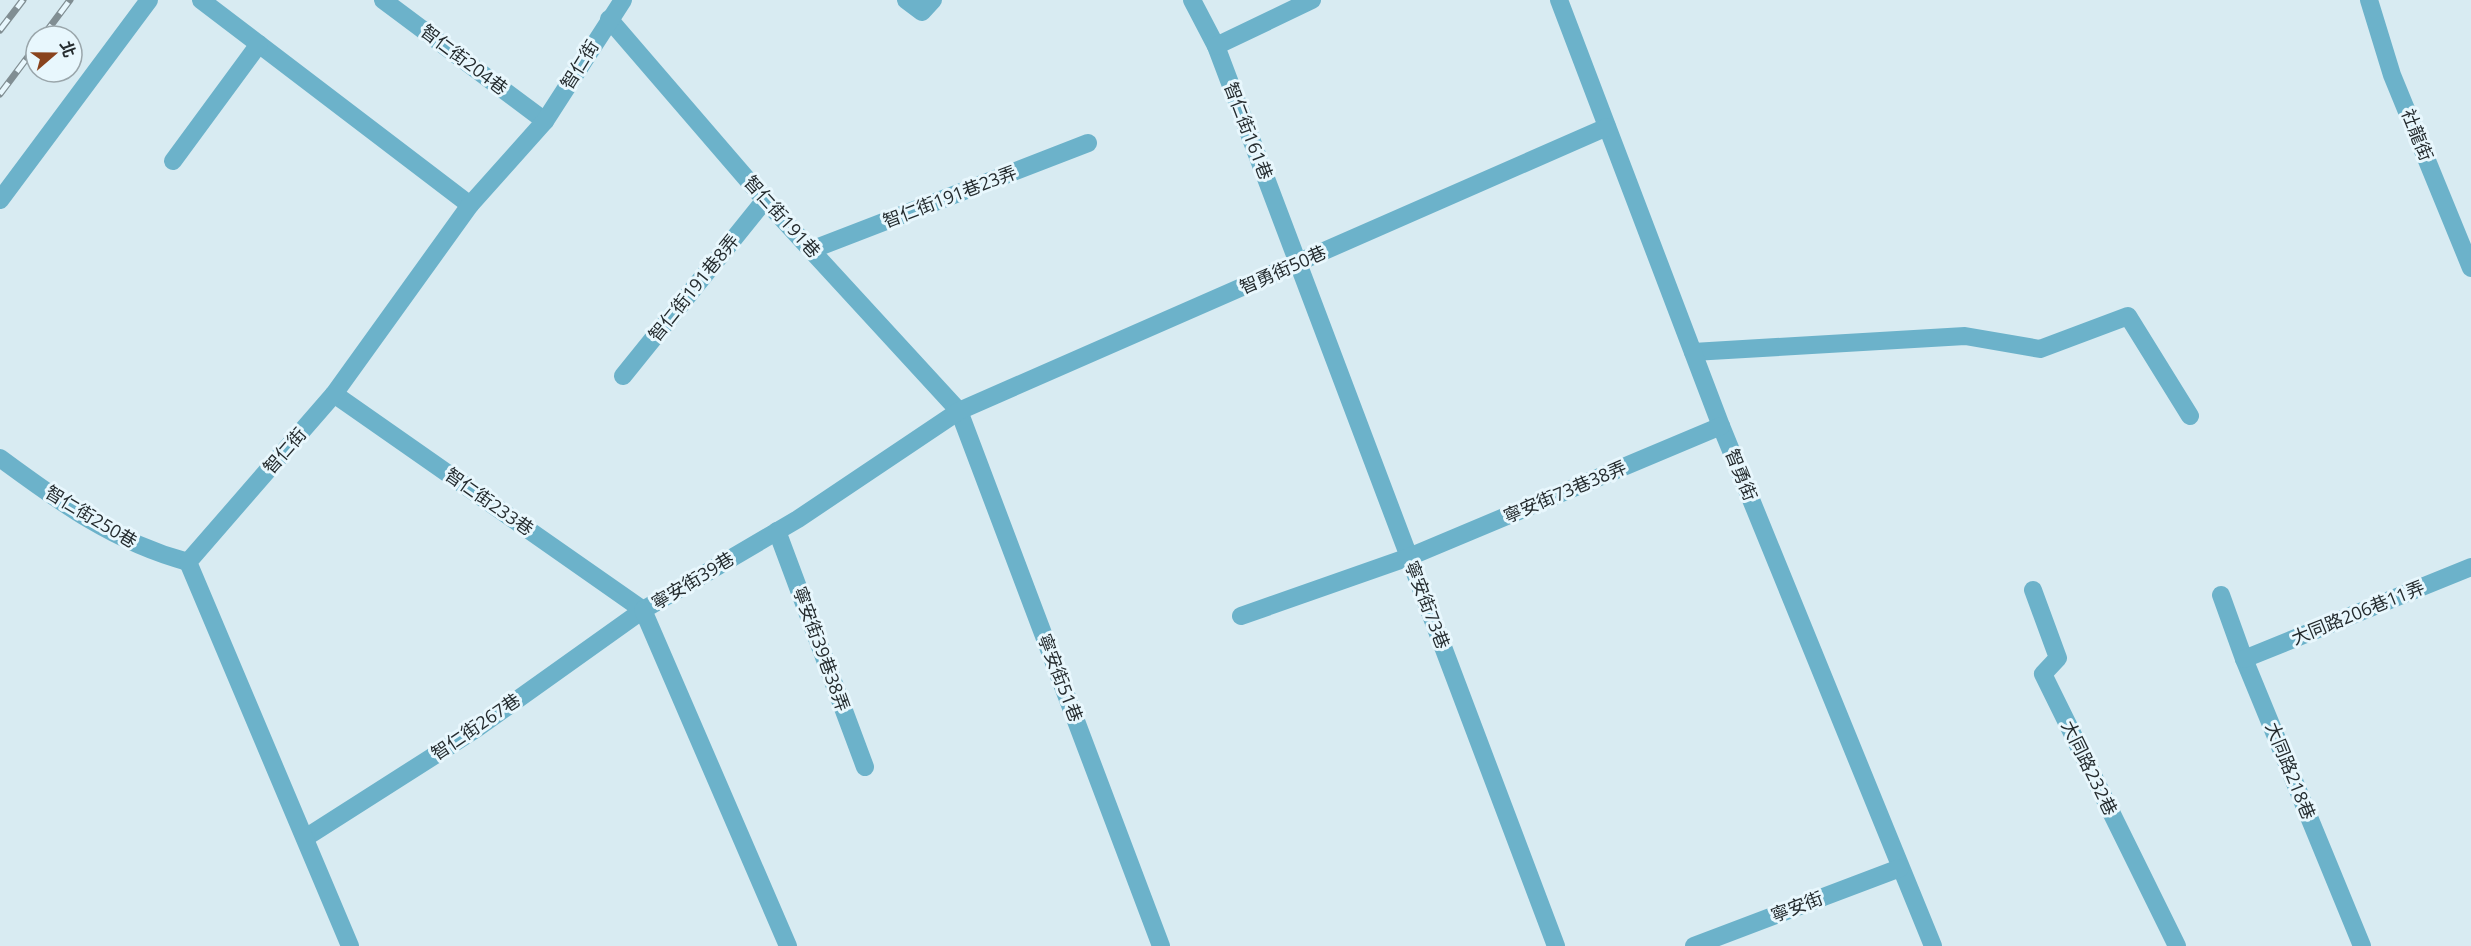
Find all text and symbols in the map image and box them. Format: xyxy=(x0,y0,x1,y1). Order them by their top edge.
street label: 智仁街204巷 xyxy=(416,19,513,100)
north arrow xyxy=(24,24,84,84)
street label: 智仁街 xyxy=(555,35,604,94)
text: 北 xyxy=(55,38,81,60)
street label: 智仁街161巷 xyxy=(1219,78,1279,183)
street label: 社龍街 xyxy=(2397,105,2439,164)
street label: 智仁街191巷23弄 xyxy=(879,160,1020,233)
street label: 智仁街191巷 xyxy=(739,170,826,263)
street label: 智仁街191巷8弄 xyxy=(643,229,744,346)
street label: 智勇街50巷 xyxy=(1235,239,1330,299)
street label: 智仁街 xyxy=(257,422,311,479)
street label: 智勇街 xyxy=(1721,445,1763,504)
street label: 寧安街73巷38弄 xyxy=(1500,454,1630,528)
street label: 智仁街233巷 xyxy=(441,462,539,541)
street label: 智仁街250巷 xyxy=(41,479,142,553)
street label: 寧安街39巷 xyxy=(647,546,738,614)
street label: 寧安街73巷 xyxy=(1400,557,1456,652)
street label: 大同路206巷11弄 xyxy=(2288,574,2428,650)
street label: 寧安街39巷38弄 xyxy=(788,583,856,714)
street label: 寧安街51巷 xyxy=(1033,630,1089,725)
street label: 智仁街267巷 xyxy=(426,687,525,765)
street label: 大同路232巷 xyxy=(2057,716,2123,819)
street label: 大同路218巷 xyxy=(2261,718,2321,823)
street label: 寧安街 xyxy=(1767,885,1826,927)

